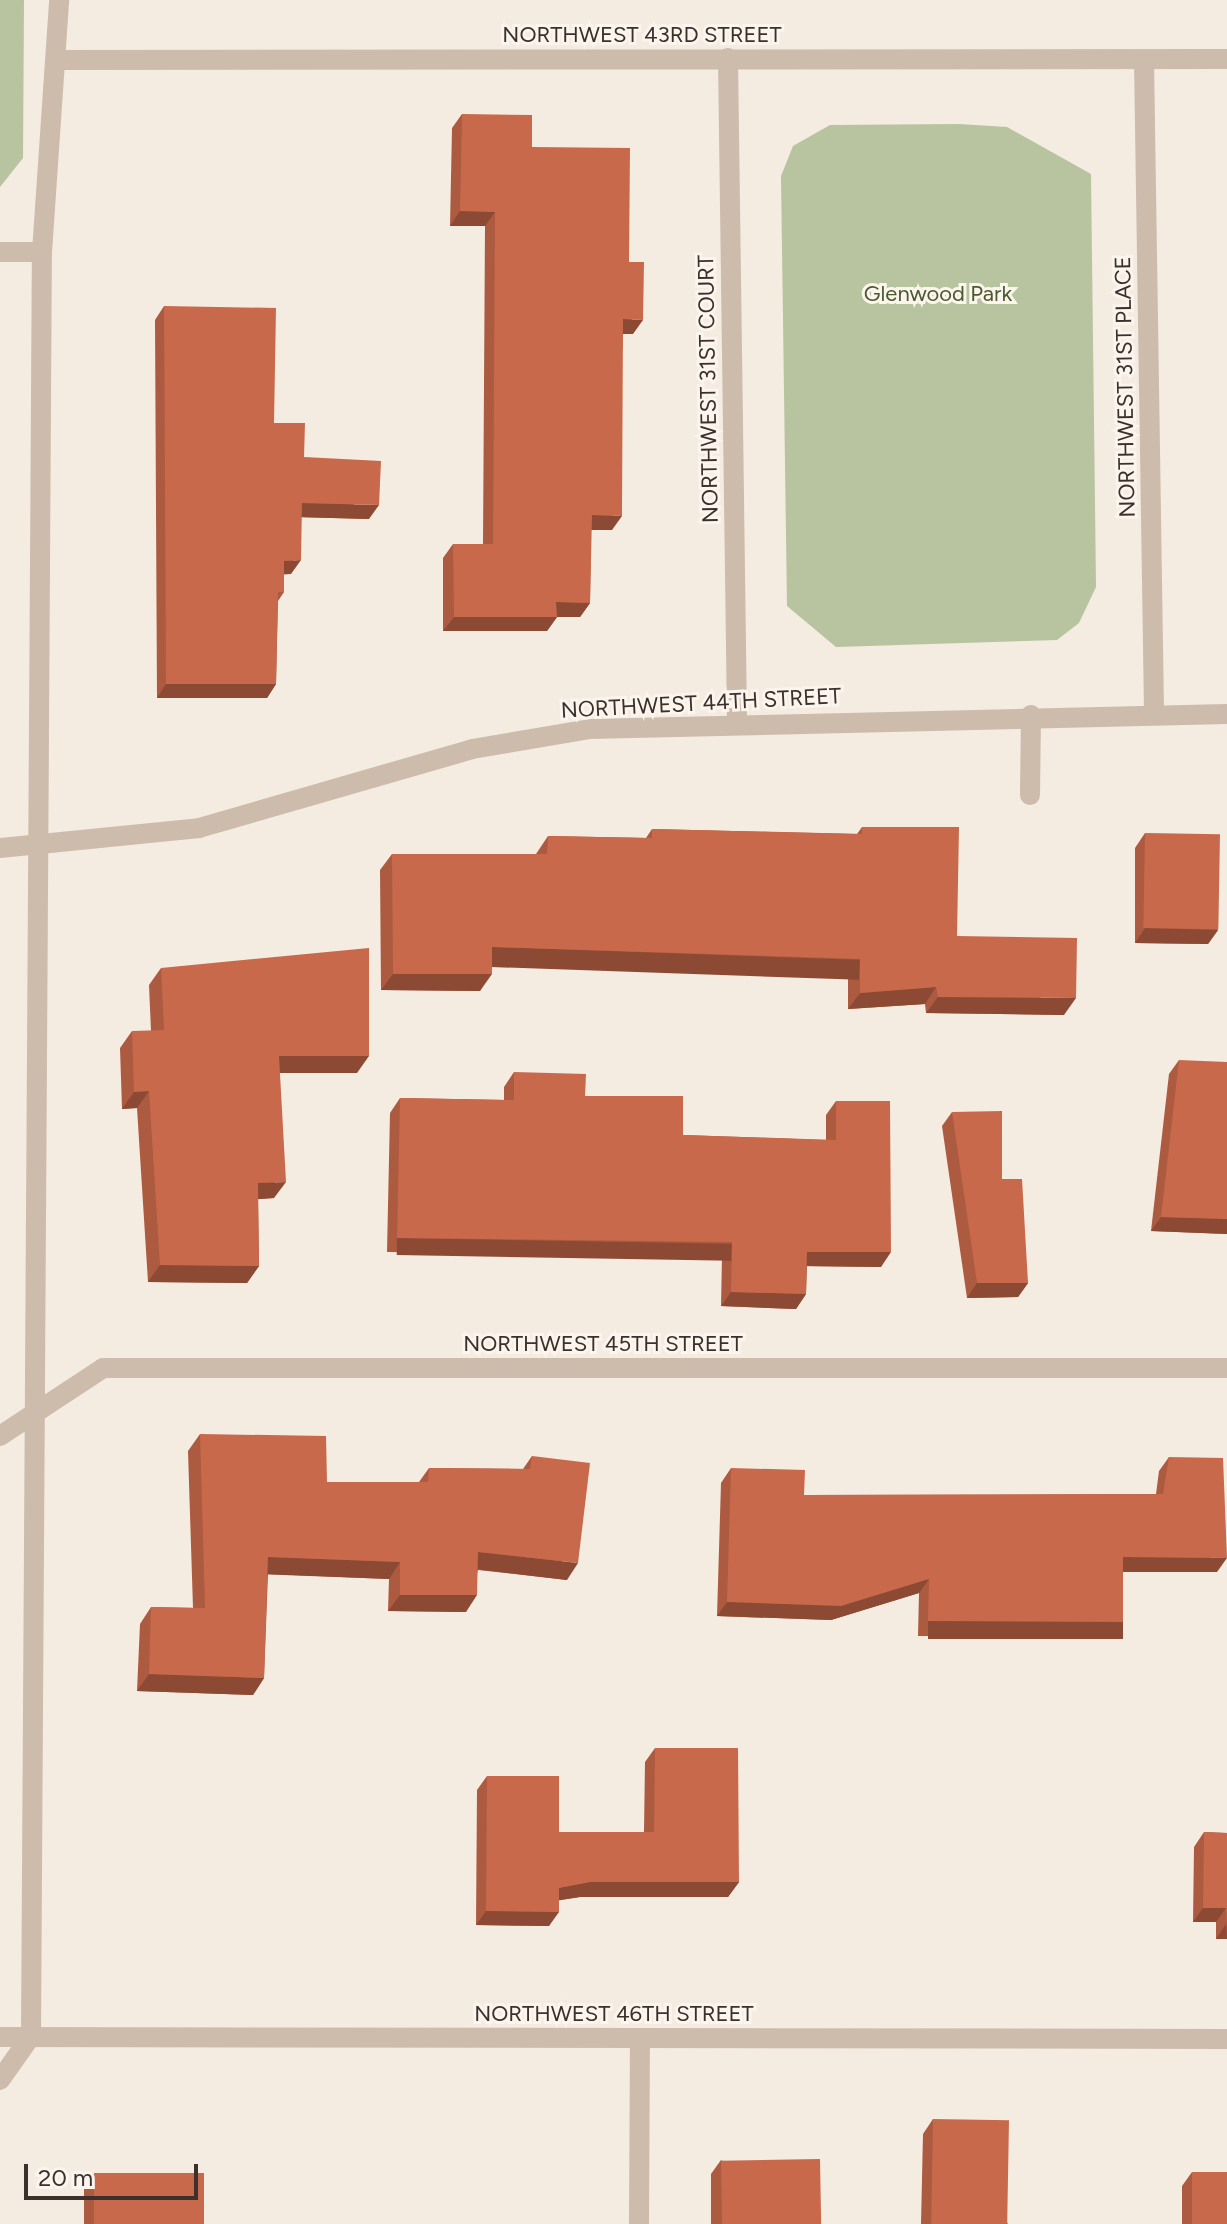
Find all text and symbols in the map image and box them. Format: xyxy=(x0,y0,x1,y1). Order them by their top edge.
street label: NORTHWEST 43RD STREET xyxy=(502,22,782,48)
street label: NORTHWEST 31ST COURT xyxy=(692,255,724,523)
street label: NORTHWEST 31ST PLACE xyxy=(1110,256,1140,518)
park label: Glenwood Park xyxy=(864,281,1012,307)
street label: NORTHWEST 44TH STREET xyxy=(560,682,842,724)
street label: NORTHWEST 45TH STREET xyxy=(463,1331,743,1357)
street label: NORTHWEST 46TH STREET xyxy=(474,2001,754,2027)
scale bar xyxy=(28,2148,202,2198)
text: 20 m xyxy=(38,2163,93,2192)

